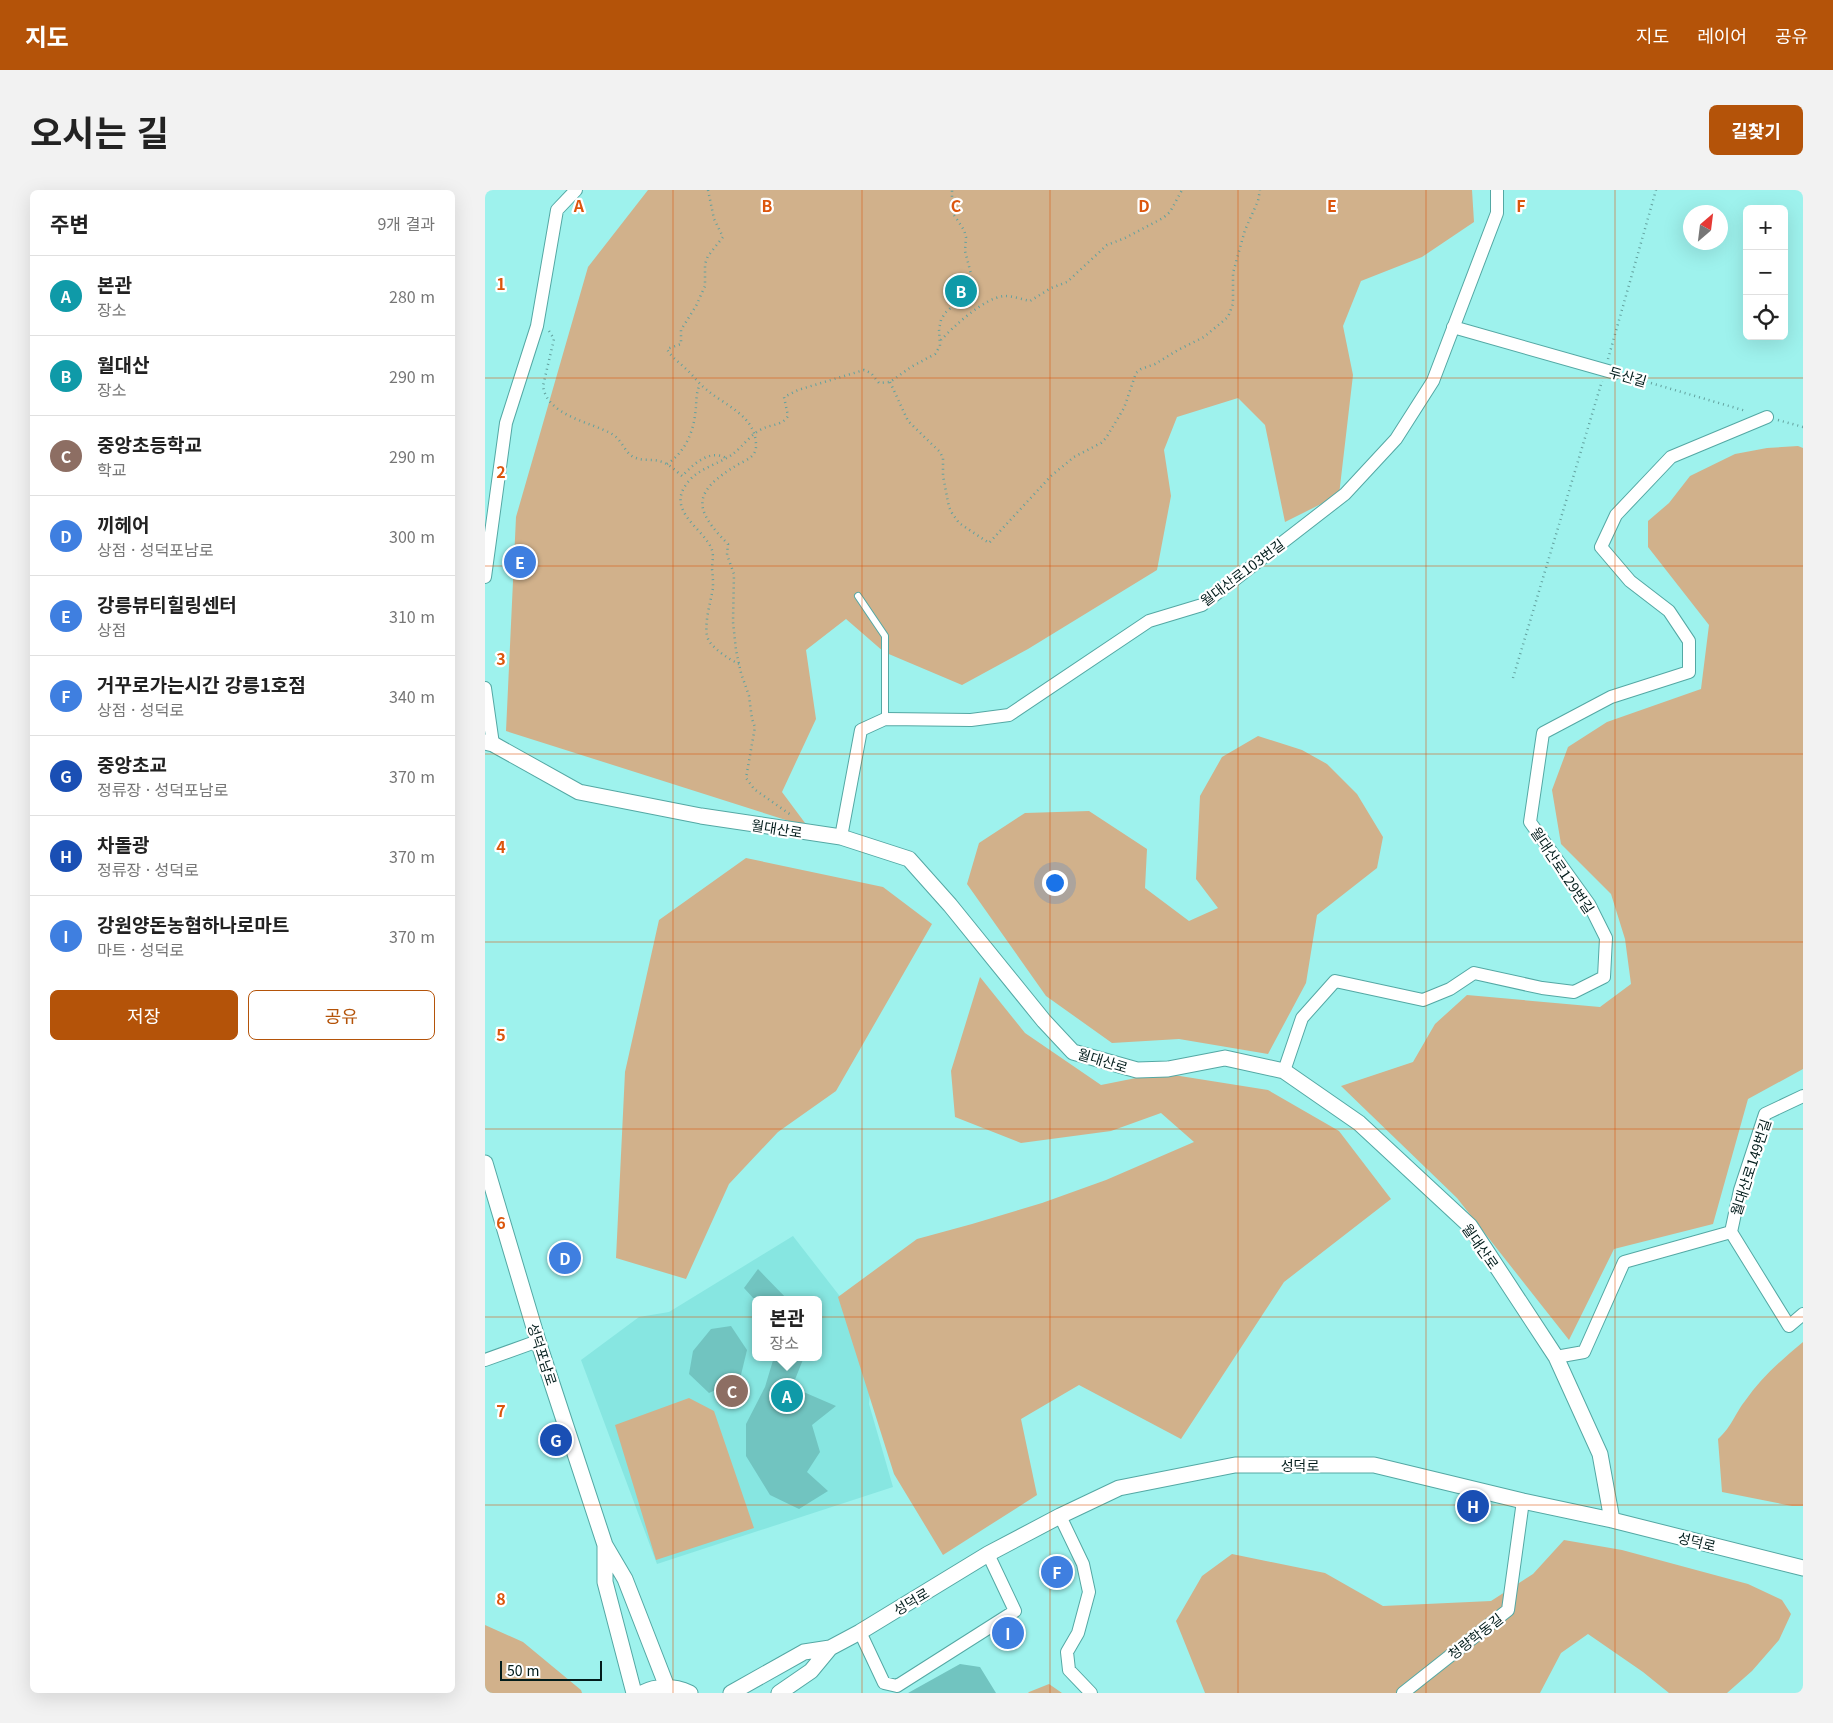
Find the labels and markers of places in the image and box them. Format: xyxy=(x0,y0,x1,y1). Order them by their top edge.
pin: B xyxy=(945,272,977,310)
pin: E xyxy=(504,543,536,581)
pin: D xyxy=(549,1239,581,1277)
pin: C xyxy=(716,1372,748,1410)
pin: A xyxy=(771,1377,803,1415)
pin: G xyxy=(540,1421,572,1459)
pin: H xyxy=(1457,1487,1489,1525)
pin: F xyxy=(1041,1553,1073,1591)
pin: I xyxy=(992,1614,1024,1652)

